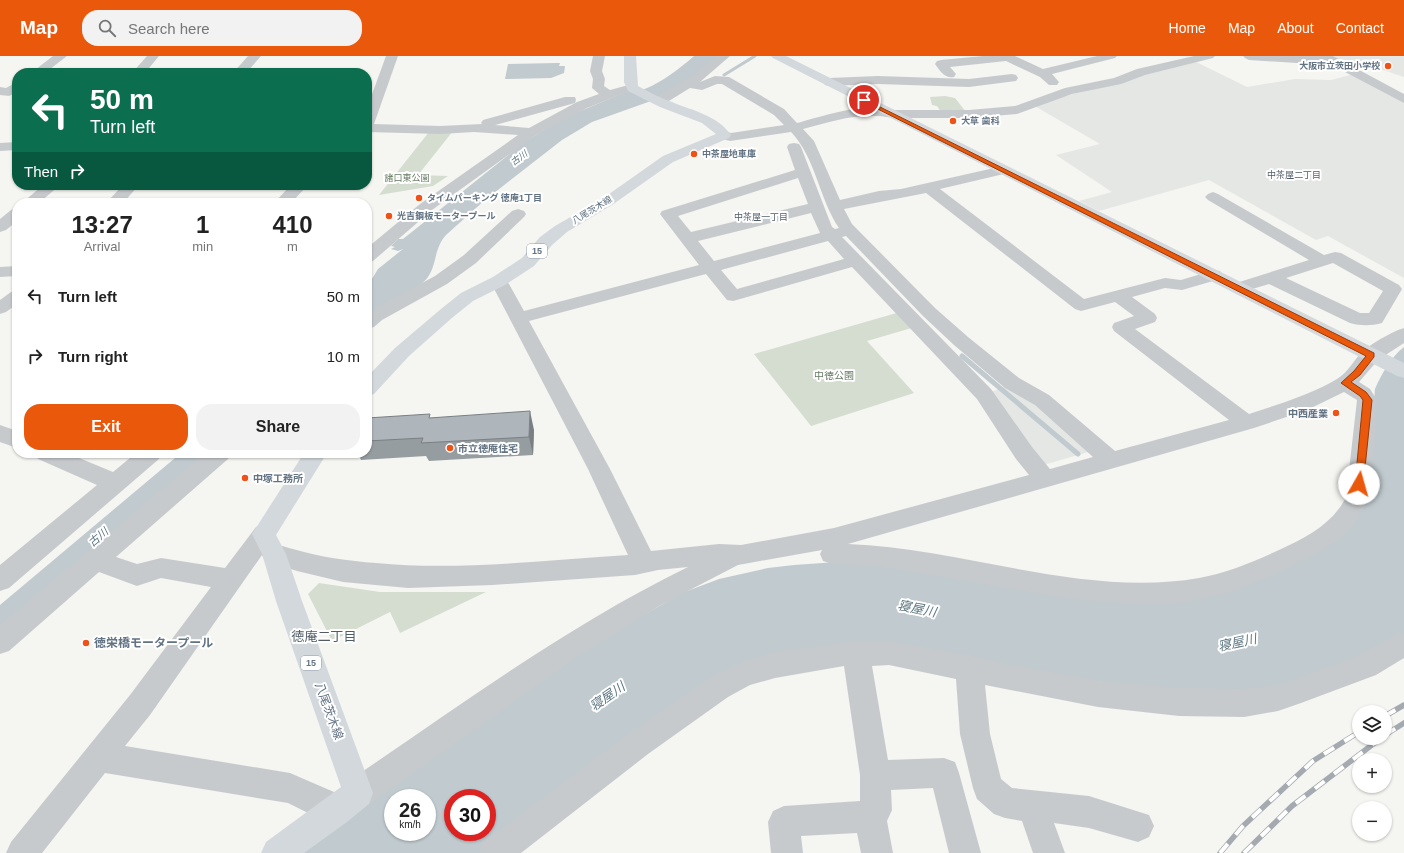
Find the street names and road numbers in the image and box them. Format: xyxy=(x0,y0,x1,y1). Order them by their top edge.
street label: 八尾茨木線 xyxy=(570,194,615,226)
road number: 15 xyxy=(527,244,547,258)
road number: 15 xyxy=(301,656,321,670)
street label: 八尾茨木線 xyxy=(312,680,346,742)

